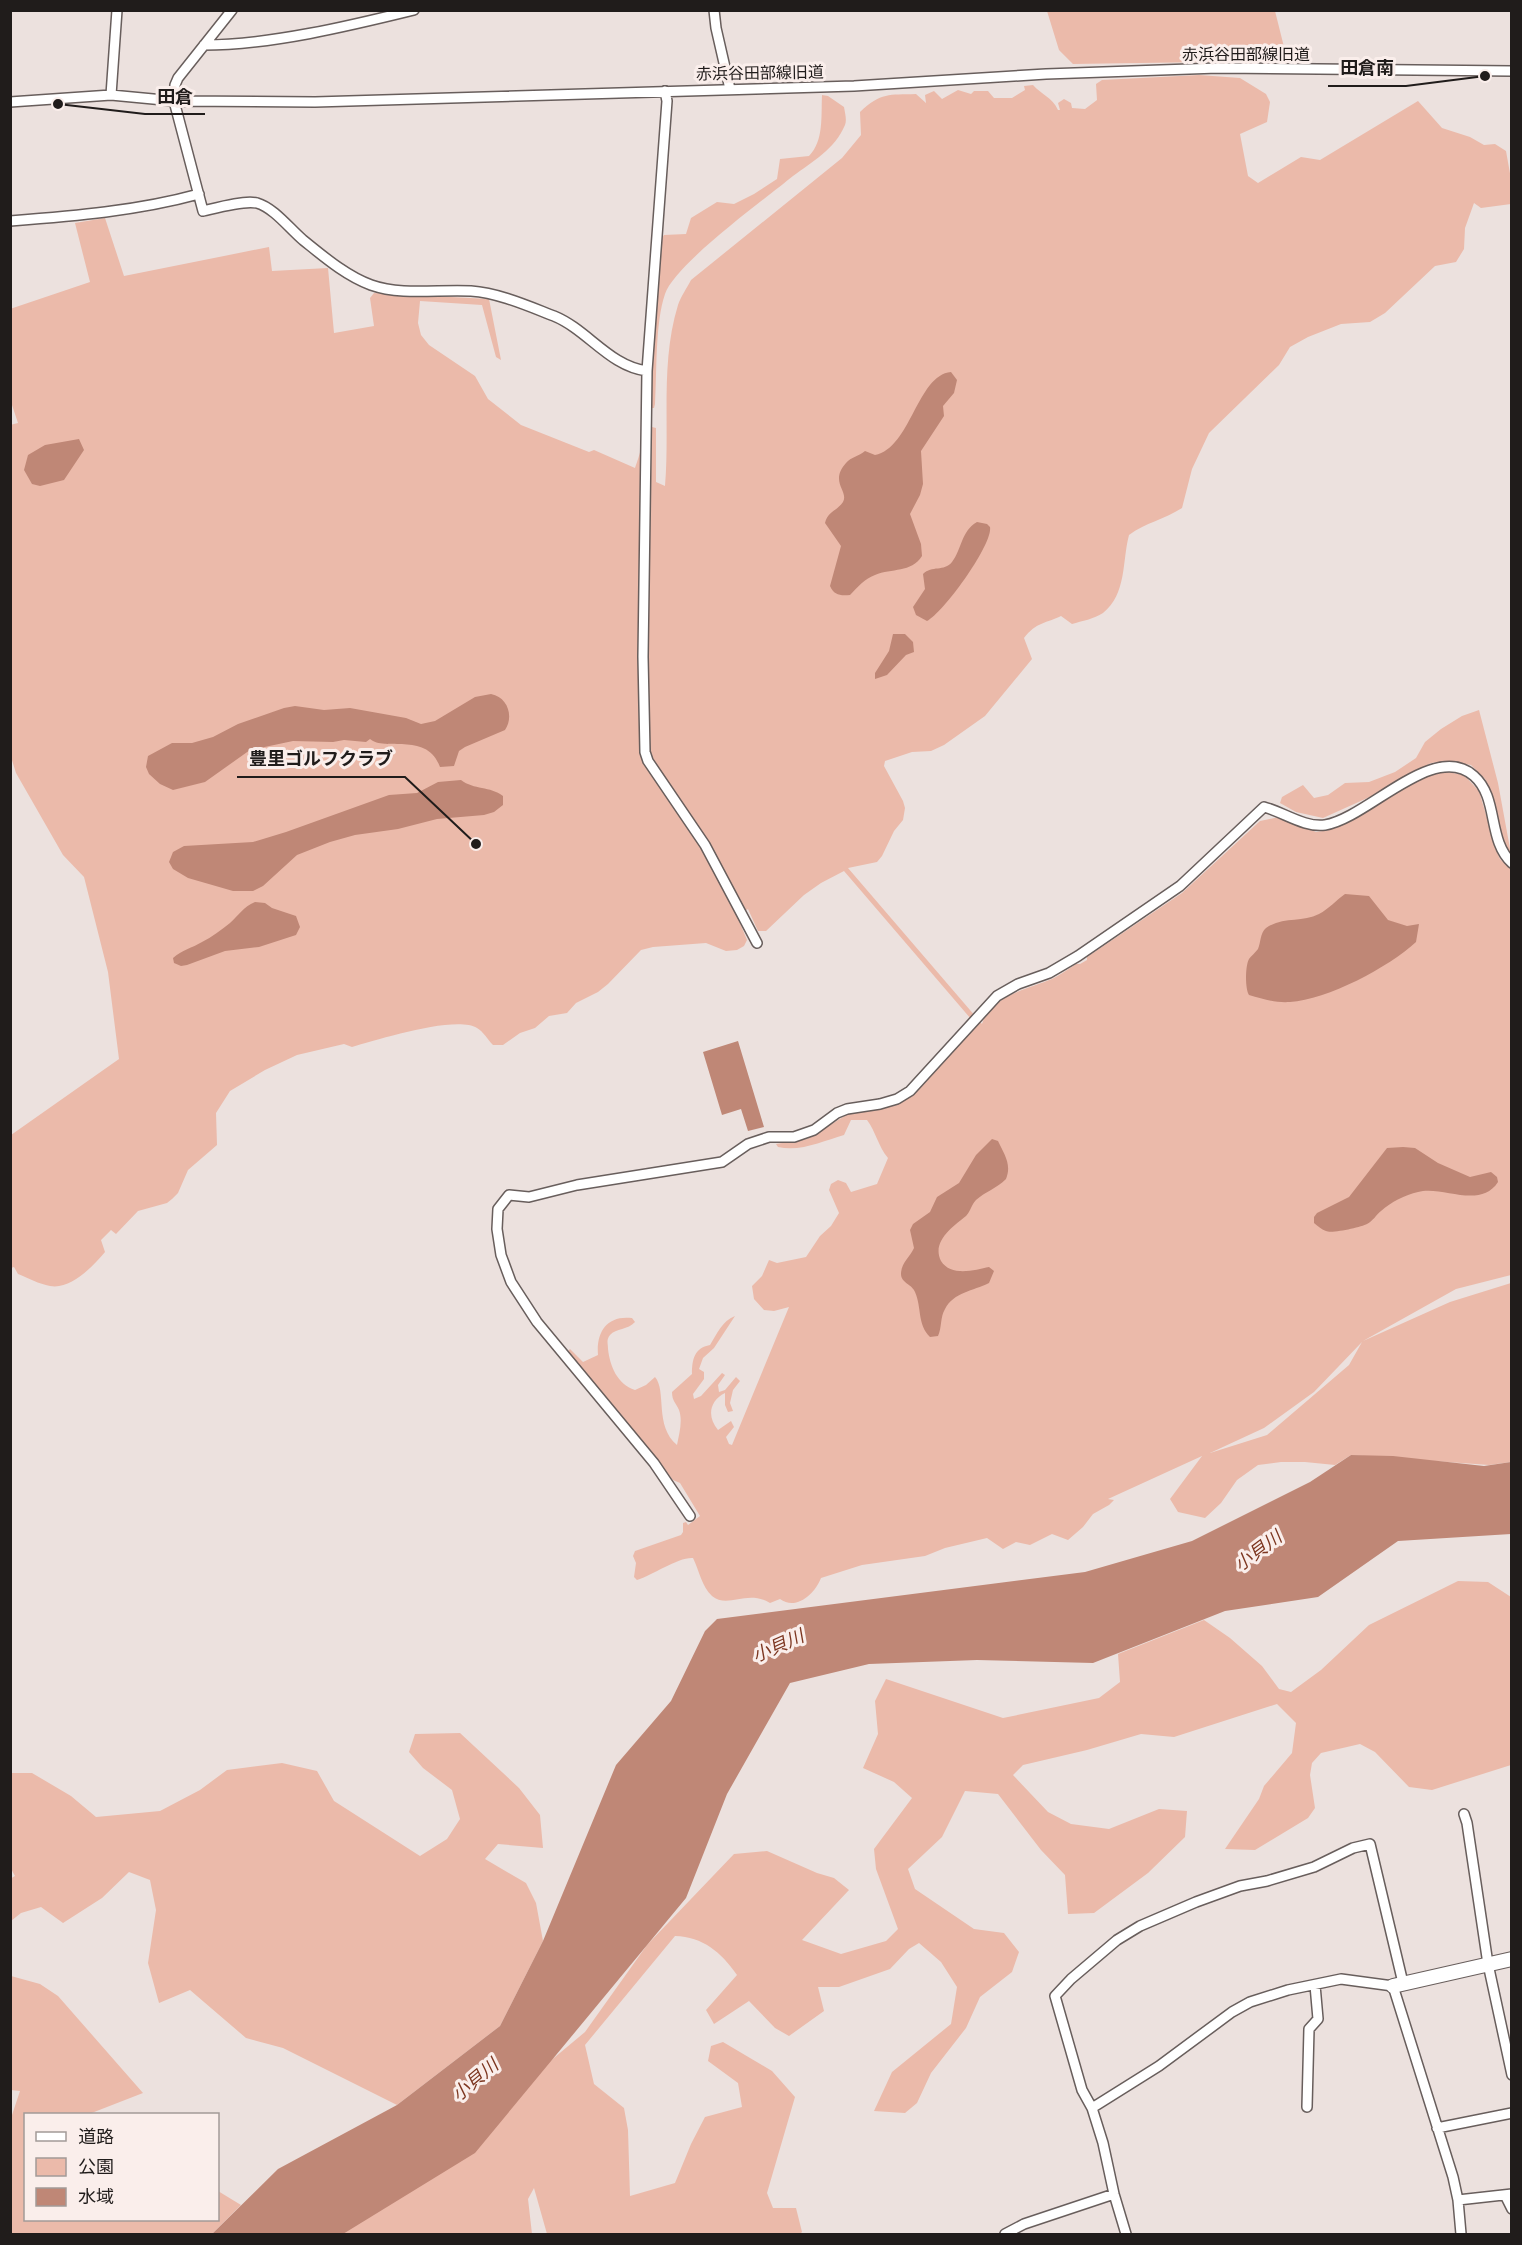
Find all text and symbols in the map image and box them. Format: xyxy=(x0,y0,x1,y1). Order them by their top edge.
street label: 赤浜谷田部線旧道 xyxy=(1182,45,1310,64)
callout: 田倉南 xyxy=(1328,50,1406,86)
text: 田倉南 xyxy=(1340,57,1394,79)
street label: 赤浜谷田部線旧道 xyxy=(696,62,824,84)
callout: 田倉 xyxy=(145,78,205,114)
text: 田倉 xyxy=(157,86,193,108)
callout: 豊里ゴルフクラブ xyxy=(237,741,405,777)
text: 豊里ゴルフクラブ xyxy=(249,748,393,770)
water label: 小貝川 xyxy=(1230,1525,1288,1576)
water label: 小貝川 xyxy=(749,1624,809,1667)
water label: 小貝川 xyxy=(447,2053,504,2106)
legend xyxy=(24,2113,219,2221)
text: 道路 xyxy=(78,2126,114,2148)
text: 公園 xyxy=(78,2156,114,2178)
text: 水域 xyxy=(78,2186,114,2208)

